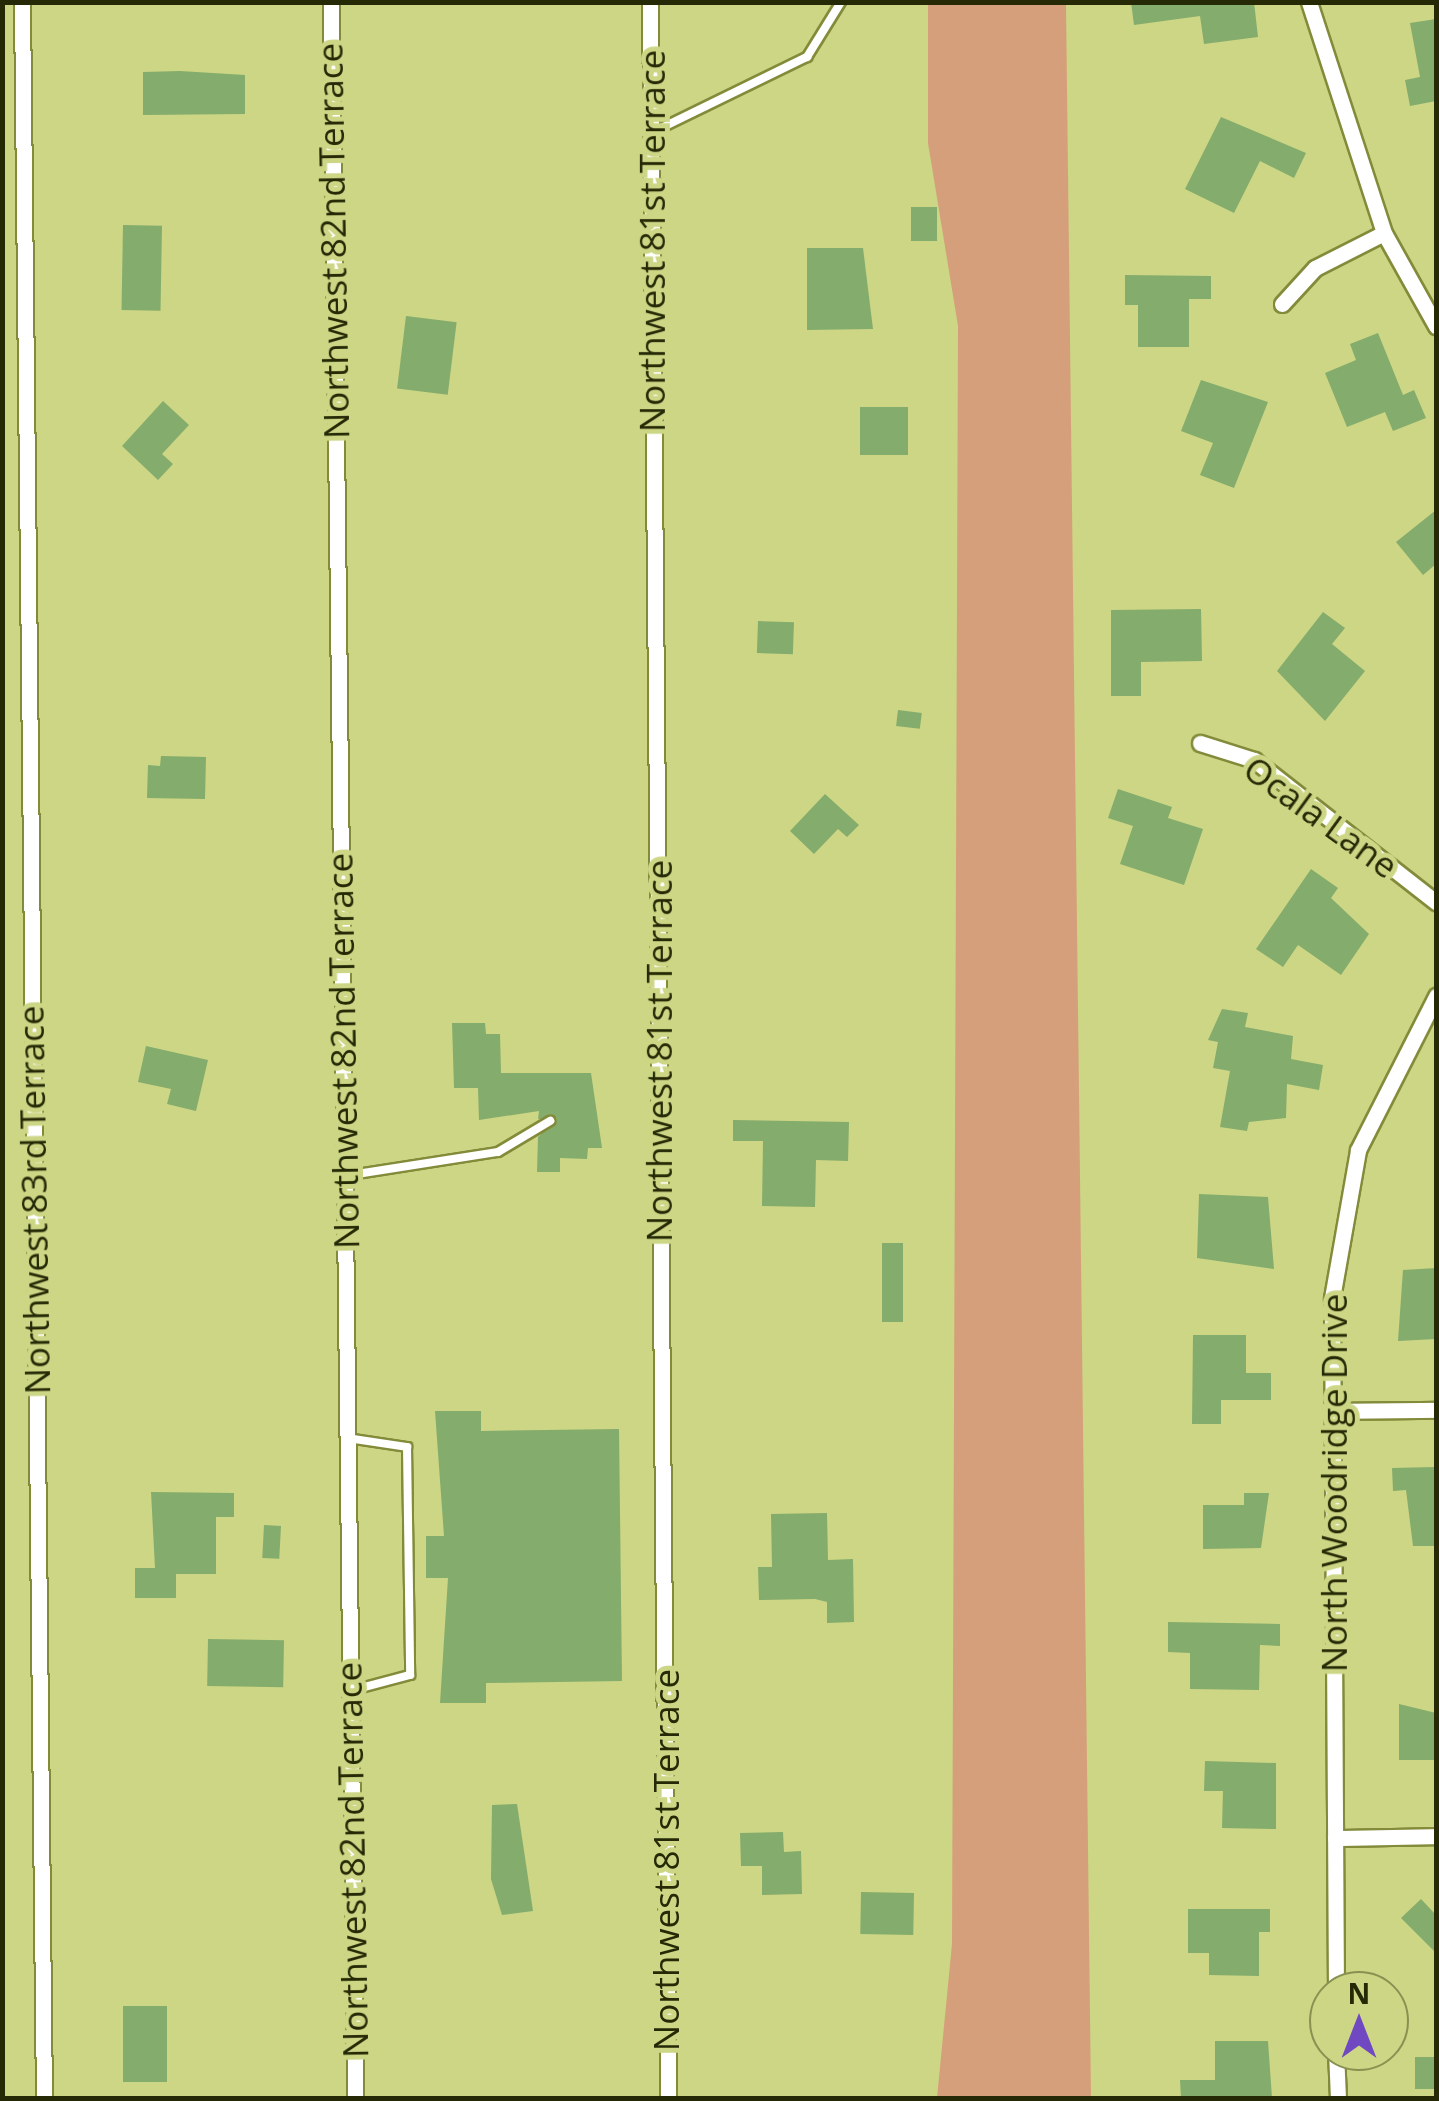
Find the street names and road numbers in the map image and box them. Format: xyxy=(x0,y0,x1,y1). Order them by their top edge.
street label: Northwest 82nd Terrace xyxy=(309,43,357,439)
street label: Northwest 81st Terrace xyxy=(631,50,673,432)
street label: Ocala Lane xyxy=(1236,747,1406,887)
street label: Northwest 82nd Terrace xyxy=(319,853,367,1249)
street label: Northwest 81st Terrace xyxy=(638,860,680,1242)
street label: Northwest 83rd Terrace xyxy=(10,1005,58,1395)
street label: North Woodridge Drive xyxy=(1313,1294,1355,1672)
street label: Northwest 82nd Terrace xyxy=(328,1662,376,2058)
street label: Northwest 81st Terrace xyxy=(645,1669,687,2051)

